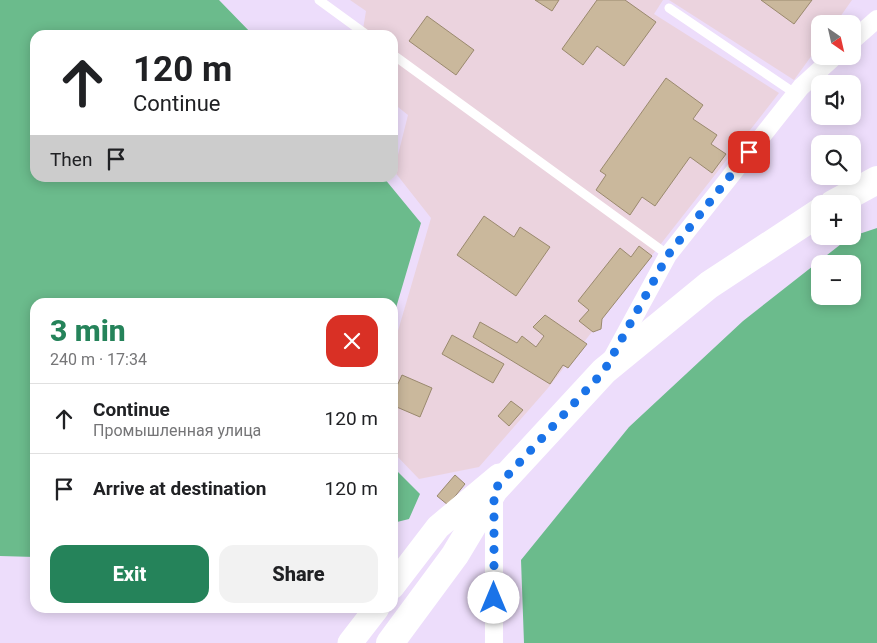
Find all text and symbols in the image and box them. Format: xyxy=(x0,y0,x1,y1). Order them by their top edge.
north arrow xyxy=(811,15,861,65)
map controls xyxy=(811,15,861,305)
text: 120 m xyxy=(133,49,232,90)
icon: ahead xyxy=(50,50,115,115)
button: sound xyxy=(811,75,861,125)
text: Continue xyxy=(133,91,221,116)
pin xyxy=(728,131,770,173)
button: search xyxy=(811,135,861,185)
icon: arrive xyxy=(735,138,763,166)
icon: arrive xyxy=(102,145,130,173)
text: Then xyxy=(50,148,92,171)
button: + xyxy=(811,195,861,245)
button: − xyxy=(811,255,861,305)
text: 3 min xyxy=(50,313,126,348)
button: close xyxy=(326,315,378,367)
text: 240 m · 17:34 xyxy=(50,350,147,369)
text: Continue xyxy=(93,398,170,421)
icon: ahead xyxy=(50,405,78,433)
text: 120 m xyxy=(325,407,378,430)
text: Промышленная улица xyxy=(93,421,261,440)
icon: arrive xyxy=(50,475,78,503)
text: Arrive at destination xyxy=(93,477,266,500)
text: 120 m xyxy=(325,477,378,500)
button: Exit xyxy=(50,545,209,603)
button: Share xyxy=(219,545,378,603)
position arrow xyxy=(467,571,519,623)

